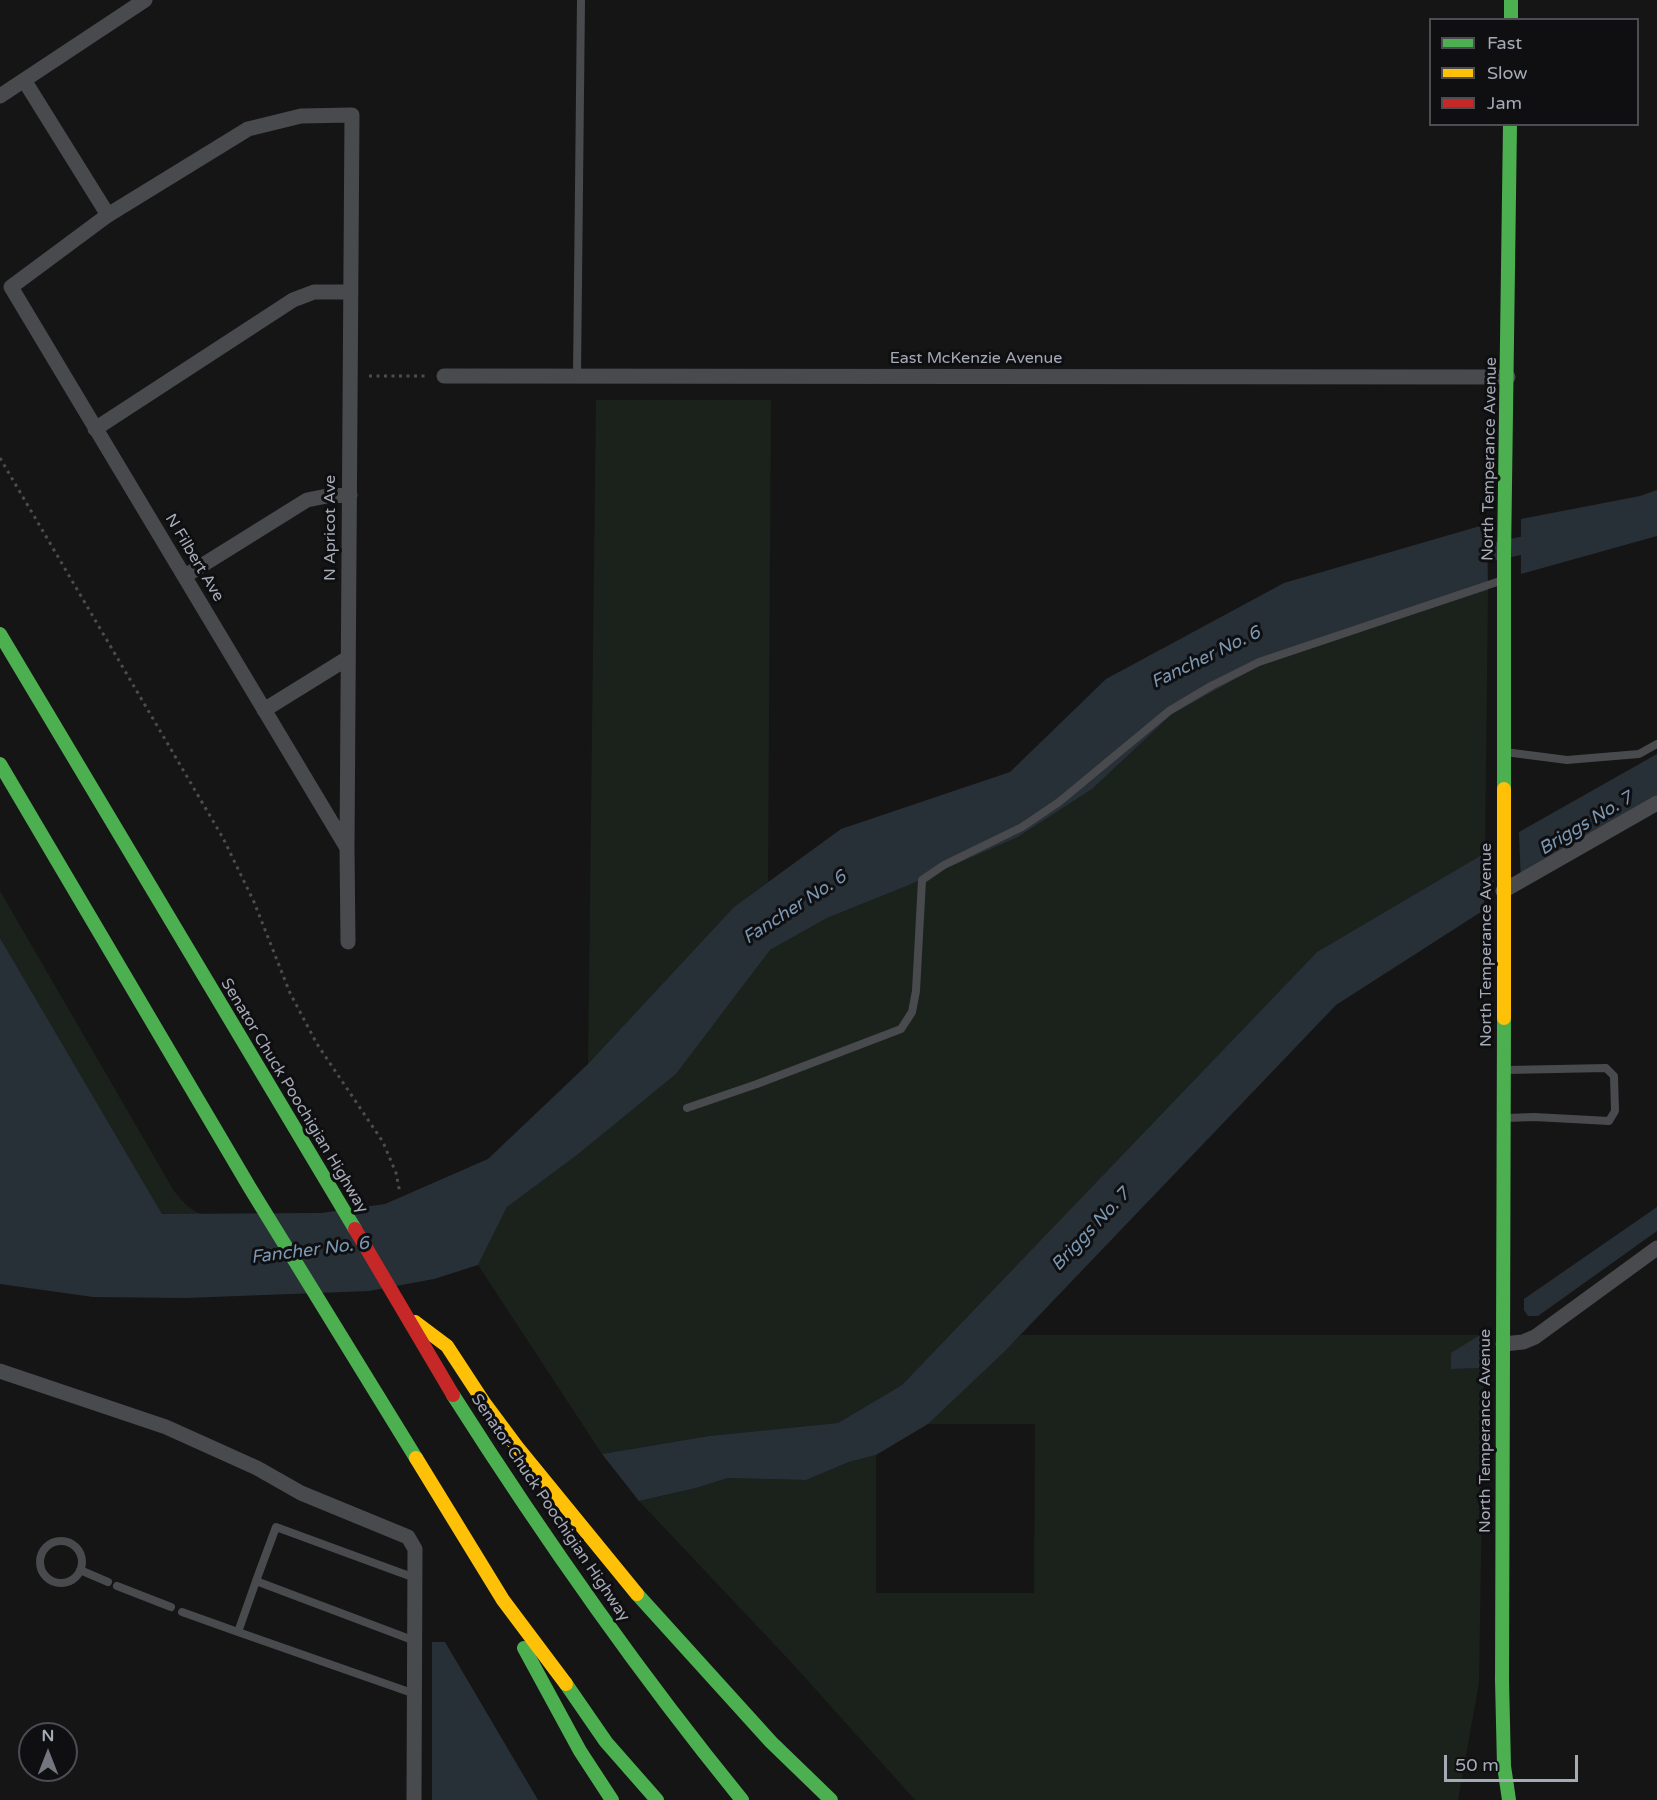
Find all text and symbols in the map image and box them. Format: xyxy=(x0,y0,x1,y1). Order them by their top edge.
legend xyxy=(1429,18,1639,126)
text: Fast xyxy=(1487,32,1522,54)
text: Slow xyxy=(1487,62,1528,84)
text: Jam xyxy=(1487,92,1522,114)
street label: East McKenzie Avenue xyxy=(890,349,1062,369)
street label: North Temperance Avenue xyxy=(1479,357,1501,561)
street label: N Apricot Ave xyxy=(321,475,341,581)
street label: N Filbert Ave xyxy=(160,511,228,605)
water label: Fancher No. 6 xyxy=(1148,622,1264,694)
water label: Briggs No. 7 xyxy=(1535,788,1637,860)
street label: North Temperance Avenue xyxy=(1477,843,1497,1047)
water label: Fancher No. 6 xyxy=(739,867,851,949)
street label: Senator Chuck Poochigian Highway xyxy=(216,975,372,1217)
water label: Briggs No. 7 xyxy=(1047,1184,1135,1276)
water label: Fancher No. 6 xyxy=(250,1233,370,1269)
street label: North Temperance Avenue xyxy=(1476,1329,1496,1533)
street label: Senator Chuck Poochigian Highway xyxy=(466,1391,634,1625)
north arrow xyxy=(18,1722,78,1782)
text: N xyxy=(42,1726,54,1746)
scale bar xyxy=(1447,1743,1580,1781)
text: 50 m xyxy=(1455,1754,1499,1776)

